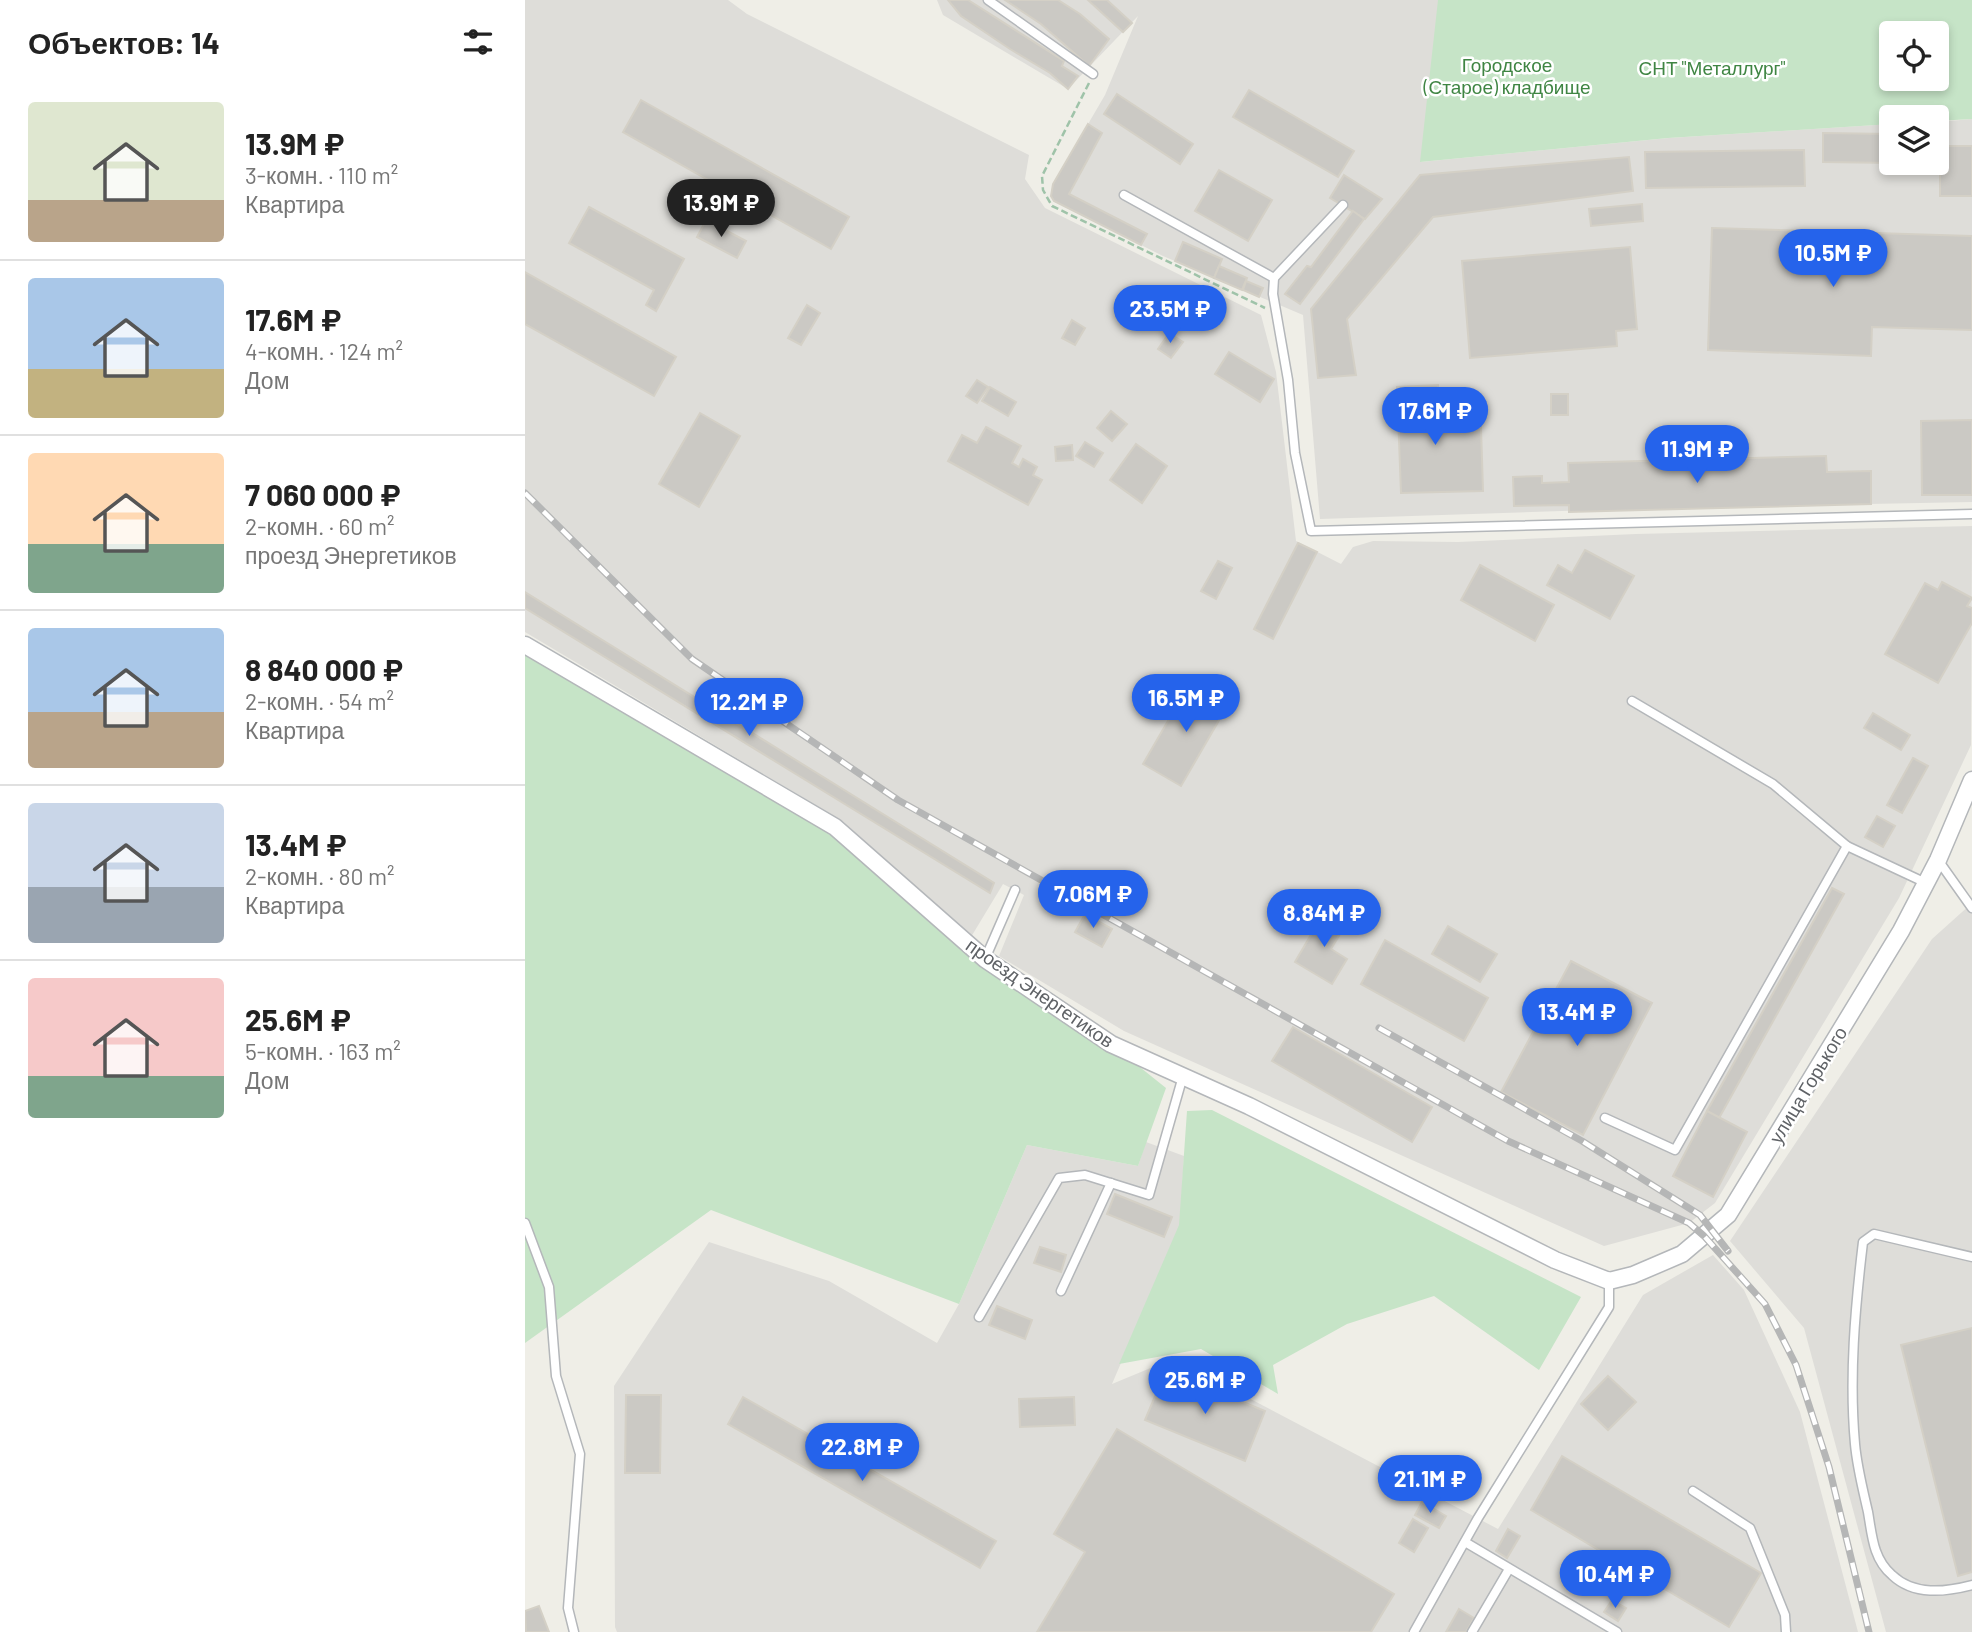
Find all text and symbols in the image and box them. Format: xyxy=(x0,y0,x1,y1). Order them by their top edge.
map controls xyxy=(1879,21,1949,175)
button: locate xyxy=(1879,21,1949,91)
icon: filters xyxy=(459,23,497,61)
text: Объектов: 14 xyxy=(28,24,220,60)
park label: Городское (Старое) кладбище xyxy=(1423,53,1590,98)
park label: СНТ "Металлург" xyxy=(1639,56,1785,79)
button: layers xyxy=(1879,105,1949,175)
text: 13.9M ₽ xyxy=(245,125,344,161)
icon: home xyxy=(84,130,168,214)
text: 3-комн. · 110 m² xyxy=(245,161,398,189)
pin: 13.9M ₽ xyxy=(656,180,786,239)
text: 13.9M ₽ xyxy=(683,188,759,216)
text: Квартира xyxy=(245,190,344,218)
pin: 10.5M ₽ xyxy=(1768,230,1898,289)
text: 10.5M ₽ xyxy=(1794,238,1872,266)
pin: 23.5M ₽ xyxy=(1105,286,1235,345)
text: 23.5M ₽ xyxy=(1130,294,1210,322)
text: 17.6M ₽ xyxy=(245,301,341,337)
icon: home xyxy=(84,306,168,390)
text: 4-комн. · 124 m² xyxy=(245,337,403,365)
text: Дом xyxy=(245,366,289,394)
pin: 17.6M ₽ xyxy=(1370,388,1500,447)
text: 17.6M ₽ xyxy=(1398,396,1472,424)
pin: 11.9M ₽ xyxy=(1632,426,1762,485)
text: 11.9M ₽ xyxy=(1661,434,1733,462)
text: 7 060 000 ₽ xyxy=(245,476,401,512)
icon: home xyxy=(84,481,168,565)
text: 2-комн. · 60 m² xyxy=(245,512,394,540)
text: проезд Энергетиков xyxy=(245,541,457,569)
text: 8 840 000 ₽ xyxy=(245,651,403,687)
icon: home xyxy=(84,656,168,740)
pin: 16.5M ₽ xyxy=(1121,674,1251,734)
pin: 12.2M ₽ xyxy=(684,678,814,738)
text: 16.5M ₽ xyxy=(1148,683,1224,711)
text: 2-комн. · 54 m² xyxy=(245,687,394,715)
text: 12.2M ₽ xyxy=(710,687,788,715)
text: Квартира xyxy=(245,716,344,744)
text: 13.4M ₽ xyxy=(245,826,347,862)
icon: home xyxy=(84,831,168,915)
text: 2-комн. · 80 m² xyxy=(245,862,395,890)
pin: 7.06M ₽ xyxy=(1028,870,1158,930)
text: 7.06M ₽ xyxy=(1054,879,1132,907)
pin: 8.84M ₽ xyxy=(1259,890,1389,949)
text: Квартира xyxy=(245,891,344,919)
text: 8.84M ₽ xyxy=(1283,898,1365,926)
street label: проезд Энергетиков xyxy=(962,933,1119,1052)
pin: 13.4M ₽ xyxy=(1512,988,1642,1048)
text: 13.4M ₽ xyxy=(1538,997,1616,1025)
text: 25.6M ₽ xyxy=(245,1001,351,1037)
icon: home xyxy=(84,1006,168,1090)
street label: улица Горького xyxy=(1764,1022,1851,1147)
text: 5-комн. · 163 m² xyxy=(245,1037,401,1065)
text: Дом xyxy=(245,1066,289,1094)
pin: 25.6M ₽ xyxy=(1140,1356,1270,1416)
text: 25.6M ₽ xyxy=(1164,1365,1246,1393)
pin: 22.8M ₽ xyxy=(797,1424,927,1483)
text: 22.8M ₽ xyxy=(821,1432,903,1460)
pin: 21.1M ₽ xyxy=(1365,1456,1495,1515)
text: 21.1M ₽ xyxy=(1394,1464,1466,1492)
pin: 10.4M ₽ xyxy=(1550,1550,1680,1610)
text: 10.4M ₽ xyxy=(1576,1559,1654,1587)

